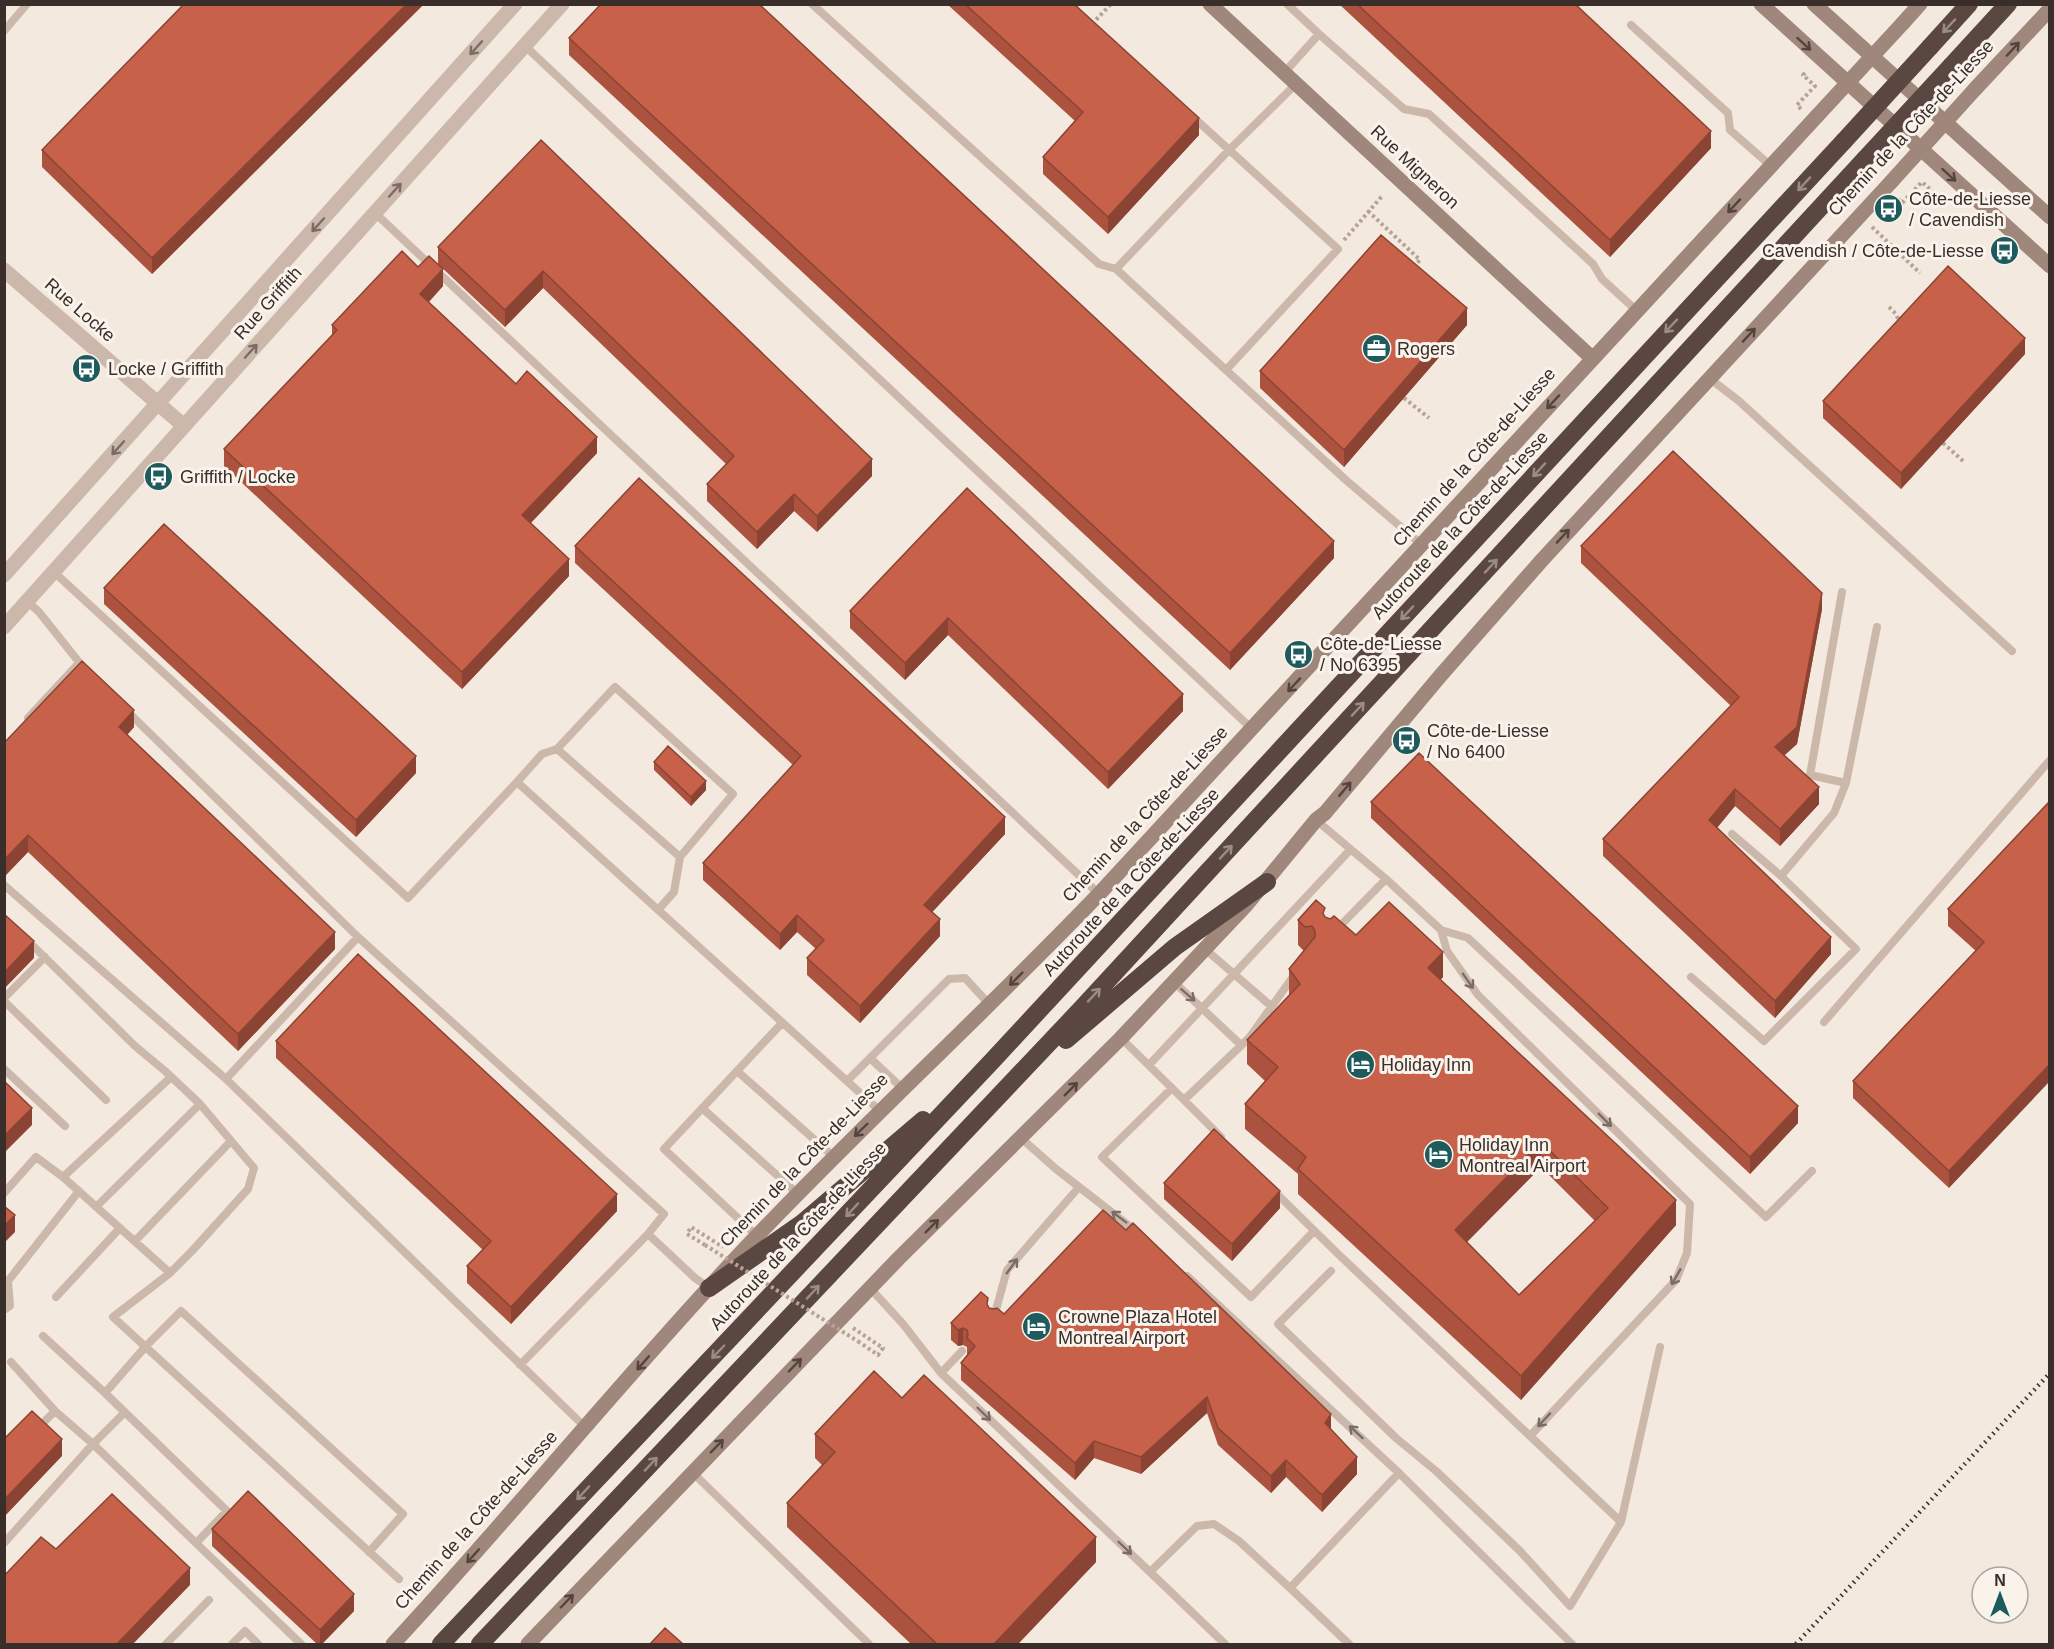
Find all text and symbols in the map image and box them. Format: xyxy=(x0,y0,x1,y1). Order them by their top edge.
one-way arrow xyxy=(1942,18,1956,33)
street label: Chemin de la Côte-de-Liesse xyxy=(1824,36,1998,220)
one-way arrow xyxy=(1797,37,1812,51)
one-way arrow xyxy=(469,40,483,55)
one-way arrow xyxy=(2006,41,2020,56)
street label: Rue Migneron xyxy=(1367,121,1463,213)
one-way arrow xyxy=(1941,168,1956,182)
one-way arrow xyxy=(1798,176,1812,191)
one-way arrow xyxy=(388,183,402,198)
place label: Côte-de-Liesse / Cavendish xyxy=(1909,189,2031,230)
bus stop icon: Côte-de-Liesse / Cavendish xyxy=(1872,193,1904,225)
one-way arrow xyxy=(1727,198,1742,213)
one-way arrow xyxy=(311,217,325,232)
bus stop icon: Cavendish / Côte-de-Liesse xyxy=(1989,235,2021,267)
place label: Cavendish / Côte-de-Liesse xyxy=(1762,241,1984,261)
street label: Rue Griffith xyxy=(230,263,306,343)
street label: Rue Locke xyxy=(41,274,119,346)
one-way arrow xyxy=(1664,319,1679,334)
one-way arrow xyxy=(1742,328,1756,343)
office icon: Rogers xyxy=(1360,333,1392,365)
place label: Rogers xyxy=(1397,339,1455,359)
one-way arrow xyxy=(244,344,258,359)
bus stop icon: Locke / Griffith xyxy=(71,353,103,385)
place label: Locke / Griffith xyxy=(108,359,224,379)
street label: Chemin de la Côte-de-Liesse xyxy=(1389,364,1559,550)
one-way arrow xyxy=(1546,394,1560,409)
street label: Autoroute de la Côte-de-Liesse xyxy=(1368,427,1552,623)
one-way arrow xyxy=(111,440,125,455)
bus stop icon: Griffith / Locke xyxy=(143,461,175,493)
one-way arrow xyxy=(1532,462,1546,477)
place label: Griffith / Locke xyxy=(180,467,296,487)
one-way arrow xyxy=(1556,529,1571,544)
one-way arrow xyxy=(1484,559,1498,574)
one-way arrow xyxy=(1400,605,1414,620)
place label: Côte-de-Liesse / No 6395 xyxy=(1320,634,1442,675)
bus stop icon: Côte-de-Liesse / No 6395 xyxy=(1283,638,1315,670)
one-way arrow xyxy=(1286,677,1301,692)
one-way arrow xyxy=(1351,702,1365,717)
place label: Côte-de-Liesse / No 6400 xyxy=(1427,721,1549,762)
street label: Chemin de la Côte-de-Liesse xyxy=(1058,722,1232,906)
bus stop icon: Côte-de-Liesse / No 6400 xyxy=(1390,725,1422,757)
one-way arrow xyxy=(1338,782,1352,797)
street label: Autoroute de la Côte-de-Liesse xyxy=(1039,784,1223,980)
one-way arrow xyxy=(1219,845,1233,860)
one-way arrow xyxy=(1008,972,1023,987)
one-way arrow xyxy=(1462,972,1474,988)
one-way arrow xyxy=(1087,988,1101,1003)
one-way arrow xyxy=(1180,988,1195,1002)
hotel icon: Holiday Inn xyxy=(1344,1049,1376,1081)
place label: Holiday Inn xyxy=(1381,1055,1471,1075)
street label: Chemin de la Côte-de-Liesse xyxy=(716,1069,892,1251)
one-way arrow xyxy=(1063,1081,1078,1096)
one-way arrow xyxy=(1597,1112,1612,1127)
one-way arrow xyxy=(854,1123,869,1137)
place label: Holiday Inn Montreal Airport xyxy=(1459,1135,1586,1176)
street label: Autoroute de la Côte-de-Liesse xyxy=(706,1138,890,1334)
hotel icon: Holiday Inn Montreal Airport xyxy=(1422,1139,1454,1171)
one-way arrow xyxy=(845,1203,859,1218)
one-way arrow xyxy=(1111,1211,1127,1223)
one-way arrow xyxy=(924,1218,939,1233)
one-way arrow xyxy=(1006,1258,1018,1274)
one-way arrow xyxy=(1669,1268,1681,1285)
one-way arrow xyxy=(806,1285,820,1300)
place label: Crowne Plaza Hotel Montreal Airport xyxy=(1058,1307,1217,1348)
hotel icon: Crowne Plaza Hotel Montreal Airport xyxy=(1021,1311,1053,1343)
one-way arrow xyxy=(711,1344,725,1359)
one-way arrow xyxy=(636,1355,650,1370)
one-way arrow xyxy=(788,1357,803,1372)
one-way arrow xyxy=(976,1407,991,1421)
one-way arrow xyxy=(1537,1413,1552,1428)
one-way arrow xyxy=(1349,1425,1364,1440)
street label: Chemin de la Côte-de-Liesse xyxy=(391,1427,561,1613)
one-way arrow xyxy=(710,1438,724,1453)
one-way arrow xyxy=(644,1457,658,1472)
one-way arrow xyxy=(577,1485,591,1500)
one-way arrow xyxy=(1117,1541,1132,1555)
one-way arrow xyxy=(466,1548,480,1563)
north arrow xyxy=(1970,1565,2030,1625)
text: N xyxy=(1994,1572,2006,1589)
one-way arrow xyxy=(560,1594,575,1609)

